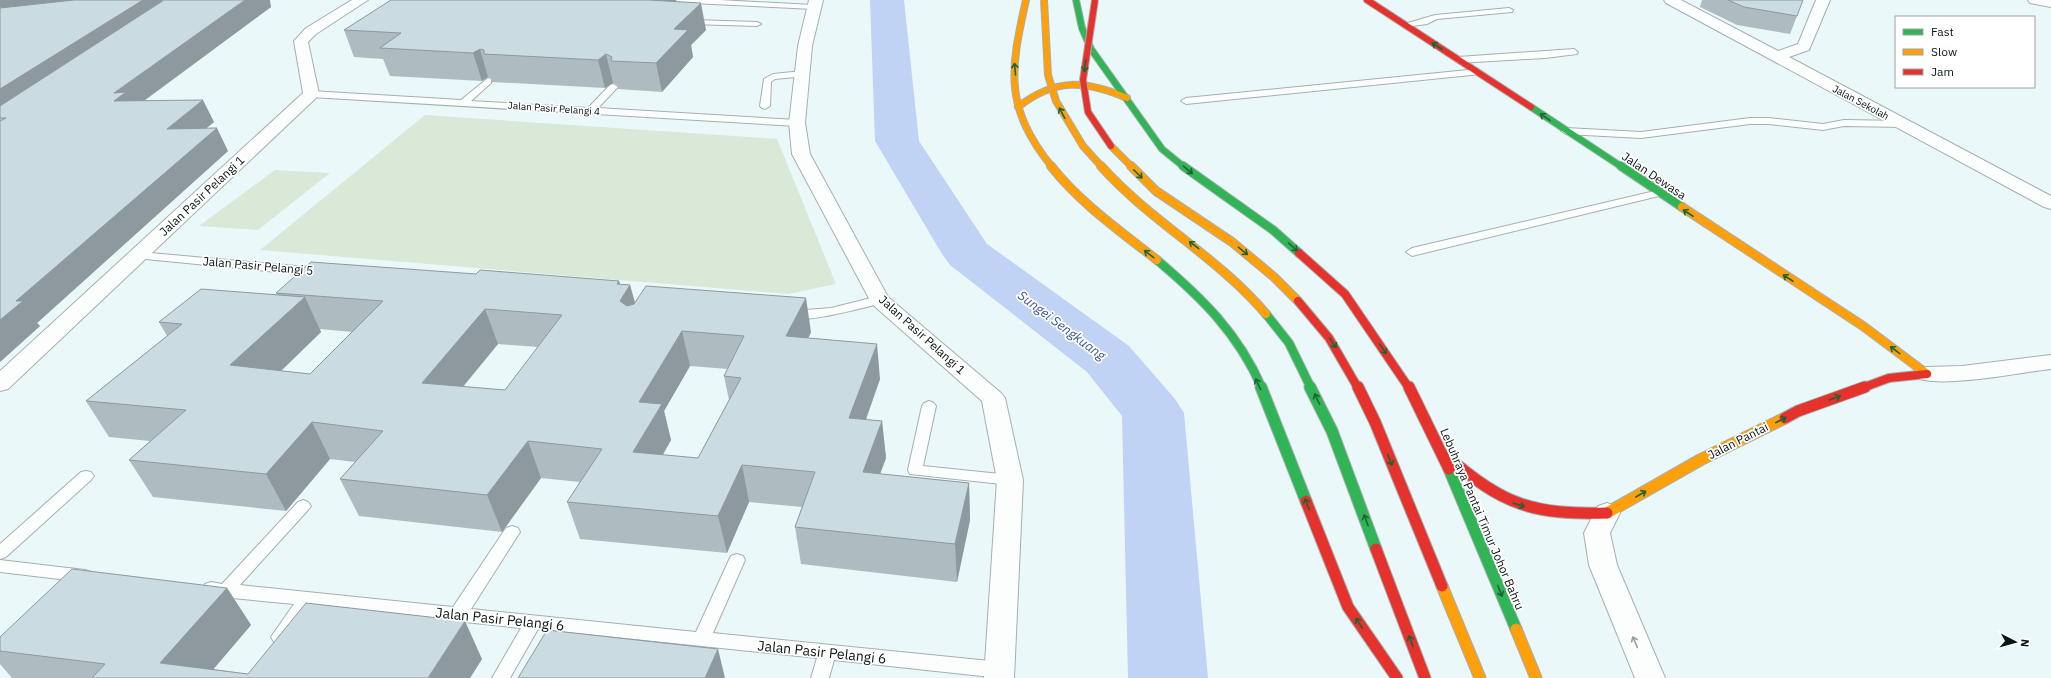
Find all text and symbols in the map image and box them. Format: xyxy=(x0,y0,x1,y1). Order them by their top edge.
legend xyxy=(1895,16,2035,88)
text: Fast xyxy=(1931,24,1954,39)
one-way arrow xyxy=(1431,42,1442,50)
text: Slow xyxy=(1931,44,1957,59)
one-way arrow xyxy=(1081,59,1089,72)
one-way arrow xyxy=(1011,63,1018,76)
text: Jam xyxy=(1931,64,1954,79)
street label: Jalan Sekolah xyxy=(1830,82,1891,123)
street label: Jalan Pasir Pelangi 4 xyxy=(507,99,601,118)
one-way arrow xyxy=(1058,107,1066,119)
one-way arrow xyxy=(1540,113,1551,121)
street label: Jalan Dewasa xyxy=(1619,149,1690,203)
street label: Jalan Pasir Pelangi 1 xyxy=(156,152,247,239)
one-way arrow xyxy=(1183,166,1193,175)
one-way arrow xyxy=(1133,169,1143,179)
one-way arrow xyxy=(1682,208,1694,216)
one-way arrow xyxy=(1188,241,1199,250)
one-way arrow xyxy=(1287,242,1297,251)
one-way arrow xyxy=(1237,246,1248,255)
one-way arrow xyxy=(1144,250,1155,258)
street label: Jalan Pasir Pelangi 5 xyxy=(202,253,314,278)
one-way arrow xyxy=(1782,273,1794,281)
water label: Sungei Sengkuang xyxy=(1014,287,1110,365)
street label: Jalan Pasir Pelangi 1 xyxy=(876,292,969,377)
one-way arrow xyxy=(1329,338,1337,349)
one-way arrow xyxy=(1379,343,1387,354)
one-way arrow xyxy=(1890,346,1901,355)
one-way arrow xyxy=(1254,378,1261,390)
one-way arrow xyxy=(1828,393,1840,401)
one-way arrow xyxy=(1313,394,1320,406)
one-way arrow xyxy=(1774,416,1786,423)
street label: Jalan Pantai xyxy=(1705,419,1771,462)
street label: Lebuhraya Pantai Timur Johor Bahru xyxy=(1437,426,1528,612)
one-way arrow xyxy=(1387,453,1395,465)
one-way arrow xyxy=(1635,489,1647,497)
one-way arrow xyxy=(1303,499,1310,511)
one-way arrow xyxy=(1512,502,1525,509)
one-way arrow xyxy=(1361,514,1369,526)
one-way arrow xyxy=(1496,584,1504,596)
street label: Jalan Pasir Pelangi 6 xyxy=(435,603,565,635)
one-way arrow xyxy=(1355,618,1363,629)
north arrow xyxy=(1995,622,2035,662)
one-way arrow xyxy=(1407,635,1414,648)
street label: Jalan Pasir Pelangi 6 xyxy=(757,636,887,668)
one-way arrow xyxy=(1631,636,1638,648)
text: N xyxy=(2018,638,2032,648)

